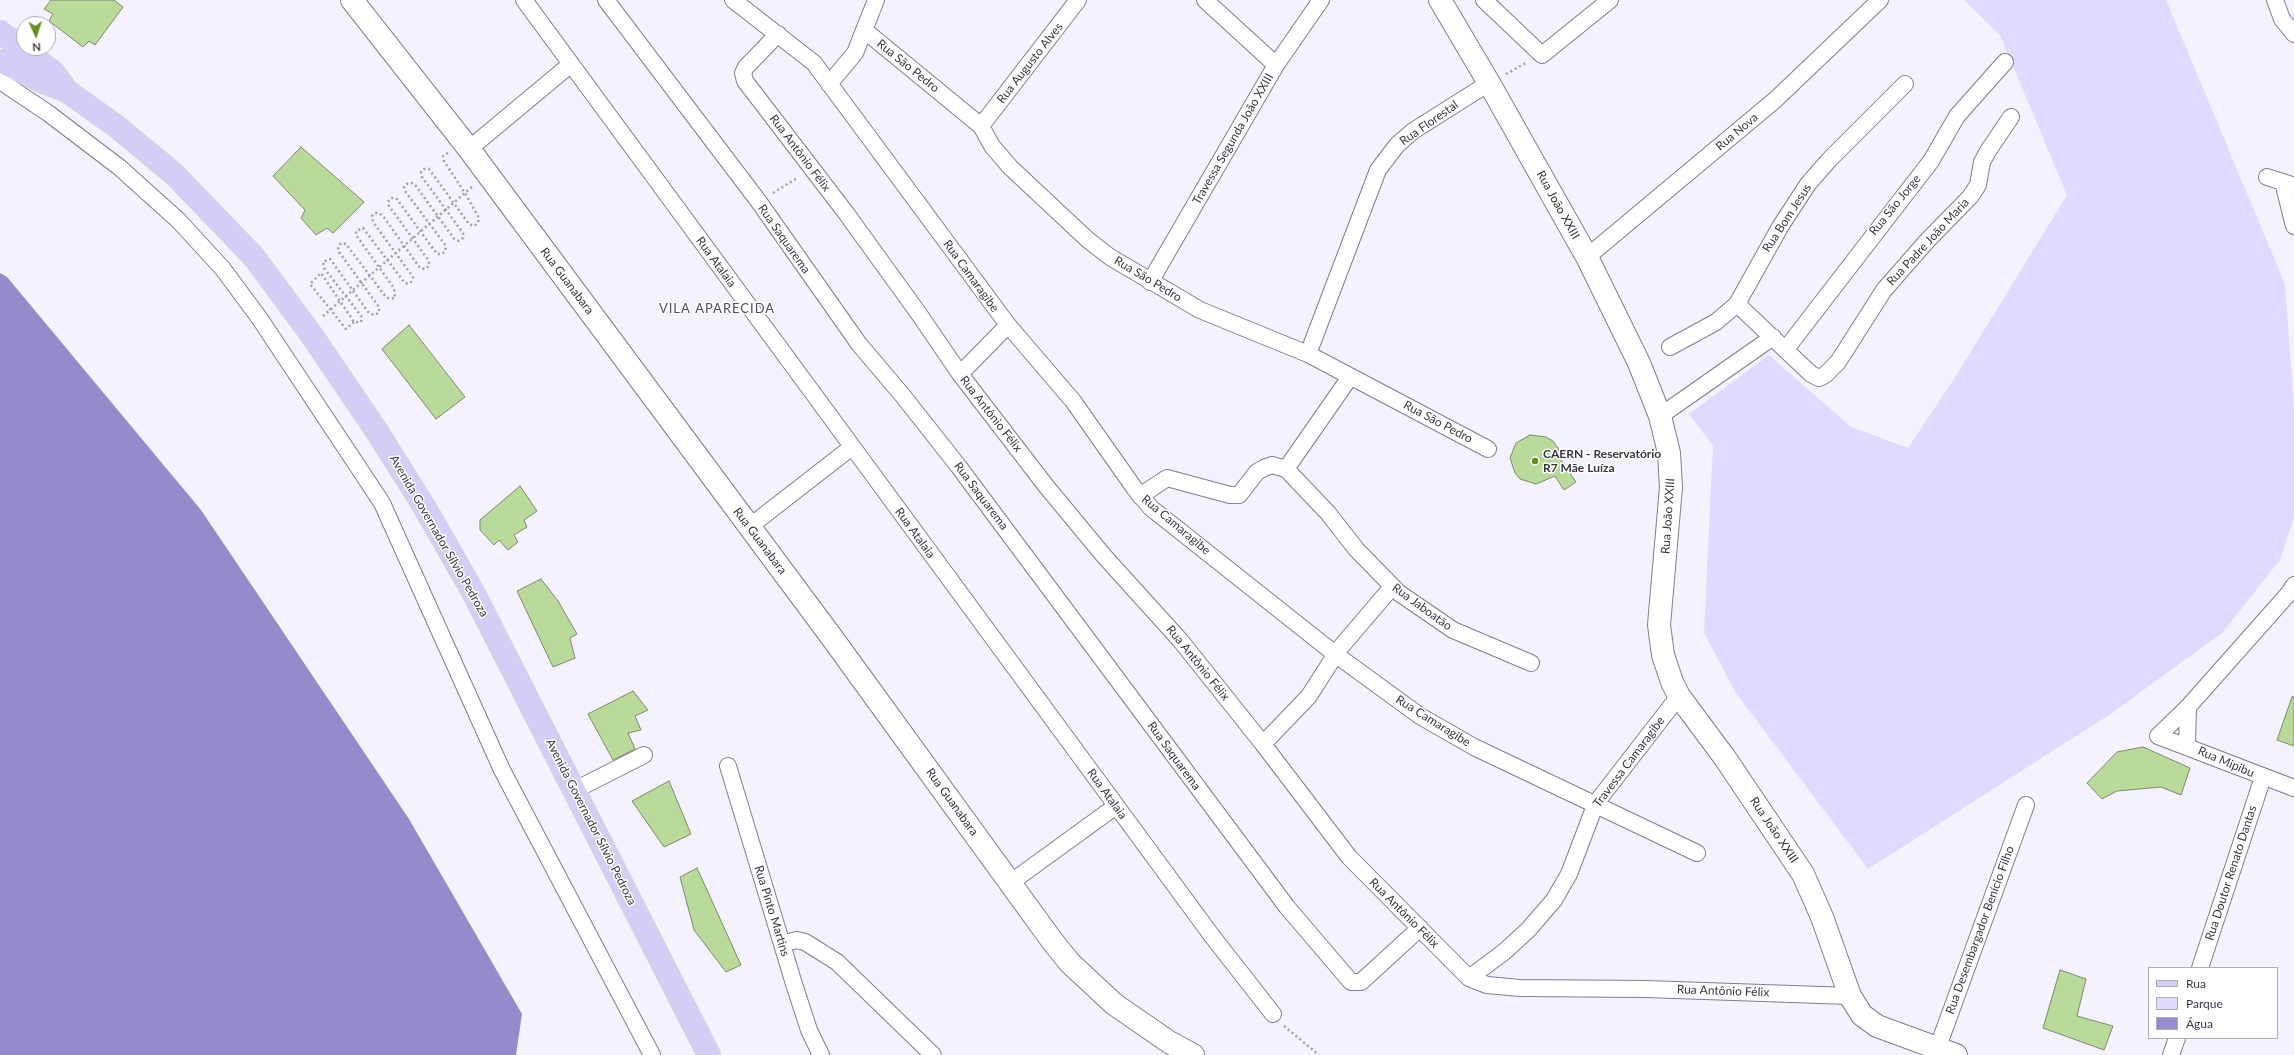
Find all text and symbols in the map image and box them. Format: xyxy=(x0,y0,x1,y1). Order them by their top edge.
north arrow xyxy=(16,16,56,56)
street label: Rua Augusto Alves xyxy=(994,20,1066,106)
street label: Rua São Pedro xyxy=(874,36,942,96)
text: N xyxy=(32,41,41,54)
street label: Travessa Segunda João XXIII xyxy=(1190,71,1276,207)
street label: Rua Florestal xyxy=(1397,98,1461,148)
street label: Rua Nova xyxy=(1713,110,1761,154)
street label: Rua Antônio Félix xyxy=(766,112,834,194)
street label: Rua João XXIII xyxy=(1533,168,1583,242)
street label: Rua São Jorge xyxy=(1866,172,1924,238)
street label: Rua Bom Jesus xyxy=(1760,181,1814,255)
street label: Rua Padre João Maria xyxy=(1884,195,1972,289)
street label: Rua Saquarema xyxy=(755,202,813,276)
street label: Rua Atalaia xyxy=(693,234,739,290)
street label: Rua Camaragibe xyxy=(940,237,1002,315)
street label: Rua Guanabara xyxy=(537,245,597,317)
street label: Rua São Pedro xyxy=(1112,253,1184,305)
district label: VILA APARECIDA xyxy=(659,301,775,317)
street label: Rua Antônio Félix xyxy=(957,373,1025,455)
street label: Rua São Pedro xyxy=(1401,398,1475,446)
place label: CAERN - Reservatório R7 Mãe Luíza xyxy=(1543,447,1661,475)
street label: Avenida Governador Sílvio Pedroza xyxy=(387,453,491,619)
marker: CAERN - Reservatório R7 Mãe Luíza xyxy=(1530,456,1540,466)
street label: Rua Saquarema xyxy=(951,459,1011,533)
street label: Rua João XXIII xyxy=(1658,478,1678,554)
street label: Rua Camaragibe xyxy=(1139,492,1213,558)
street label: Rua Guanabara xyxy=(730,505,790,577)
street label: Rua Atalaia xyxy=(892,505,938,561)
street label: Rua Jaboatão xyxy=(1389,581,1455,633)
street label: Rua Antônio Félix xyxy=(1163,623,1233,703)
street label: Rua Camaragibe xyxy=(1393,692,1473,750)
street label: Travessa Camaragibe xyxy=(1590,714,1668,810)
street label: Rua Saquarema xyxy=(1144,719,1204,793)
street label: Avenida Governador Sílvio Pedroza xyxy=(543,737,639,907)
street label: Rua Mipibu xyxy=(2196,744,2256,780)
street label: Rua Guanabara xyxy=(923,765,981,839)
street label: Rua Atalaia xyxy=(1084,766,1130,822)
street label: Rua João XXIII xyxy=(1747,794,1801,866)
street label: Rua Doutor Renato Dantas xyxy=(2202,804,2260,942)
street label: Rua Desembargador Benício Filho xyxy=(1943,844,2017,1016)
street label: Rua Pinto Martins xyxy=(751,864,793,958)
street label: Rua Antônio Félix xyxy=(1366,875,1442,951)
legend xyxy=(2148,967,2278,1039)
text: Rua xyxy=(2186,976,2206,991)
street label: Rua Antônio Félix xyxy=(1677,982,1769,1000)
text: Parque xyxy=(2186,996,2223,1011)
text: Água xyxy=(2186,1016,2213,1031)

